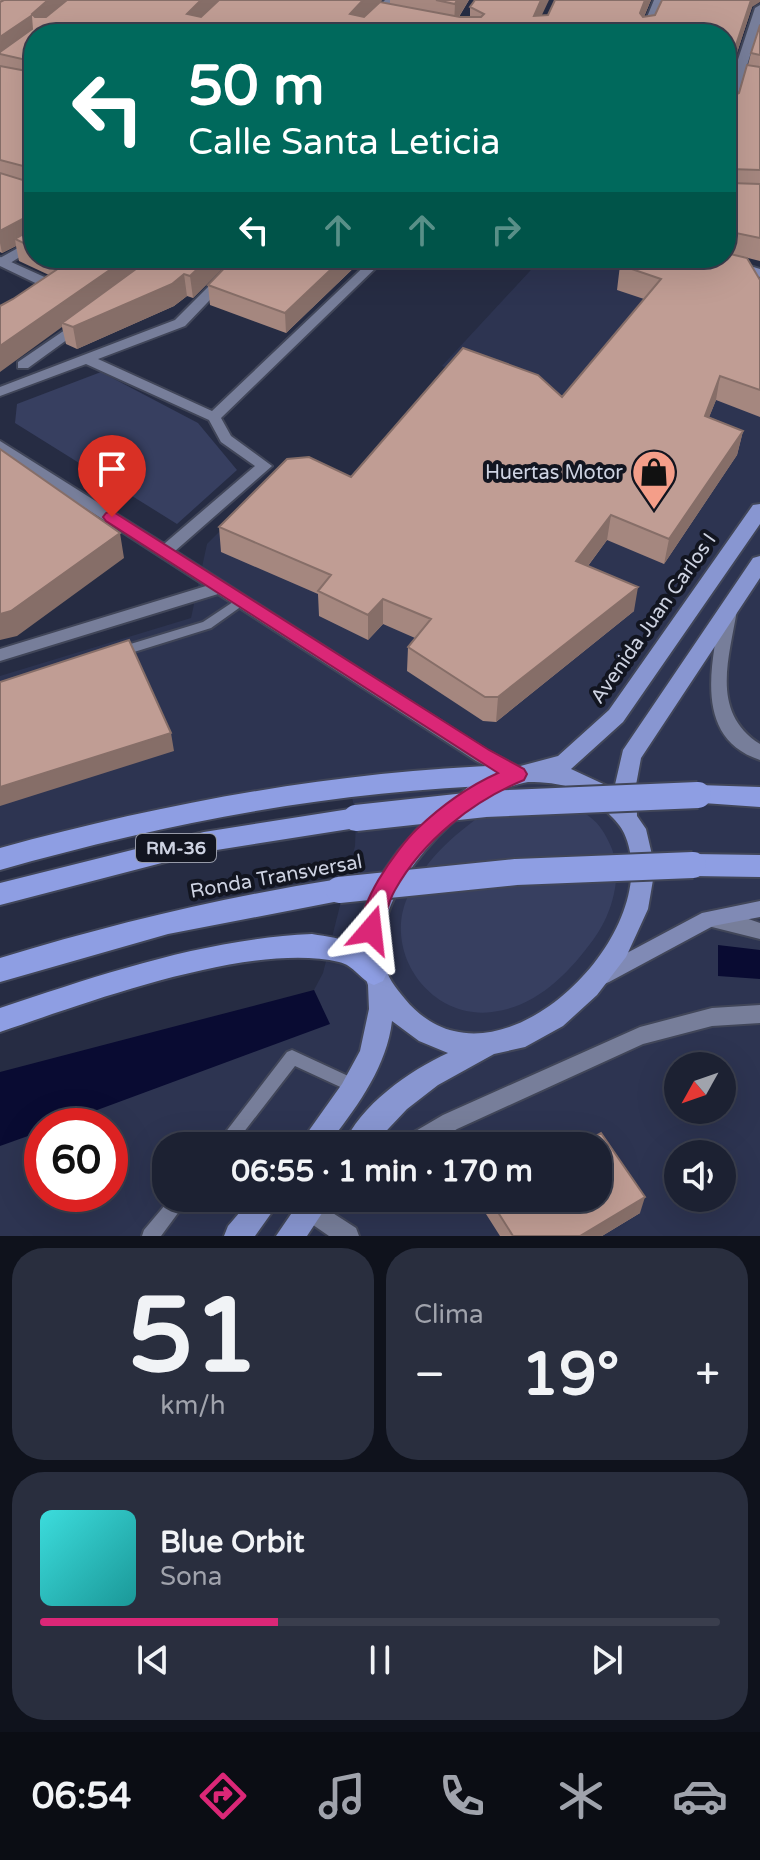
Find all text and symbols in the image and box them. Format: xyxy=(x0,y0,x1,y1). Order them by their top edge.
text: 50 m xyxy=(188,53,324,120)
icon: left xyxy=(56,56,160,160)
text: Calle Santa Leticia xyxy=(188,121,500,164)
icon: left xyxy=(232,208,276,252)
icon: ahead xyxy=(316,208,360,252)
icon: ahead xyxy=(400,208,444,252)
icon: right xyxy=(484,208,528,252)
pin xyxy=(78,435,146,517)
icon: arrive xyxy=(90,447,134,491)
shop icon: Huertas Motor xyxy=(630,448,678,511)
place label: Huertas Motor xyxy=(485,461,623,485)
street label: Avenida Juan Carlos I xyxy=(586,529,722,709)
road number: RM-36 xyxy=(136,834,216,862)
street label: Ronda Transversal xyxy=(188,850,364,904)
position arrow xyxy=(329,888,413,972)
north arrow xyxy=(664,1052,736,1124)
map controls xyxy=(664,1052,736,1212)
speed limit sign: 60 xyxy=(24,1108,128,1212)
button: sound xyxy=(664,1140,736,1212)
text: 06:55 · 1 min · 170 m xyxy=(231,1153,533,1190)
text: 51 xyxy=(128,1275,258,1400)
text: Clima xyxy=(414,1299,484,1330)
text: 19° xyxy=(521,1339,619,1411)
text: − xyxy=(414,1349,445,1402)
text: + xyxy=(695,1349,720,1402)
text: km/h xyxy=(160,1390,226,1421)
text: Blue Orbit xyxy=(160,1524,305,1561)
text: Sona xyxy=(160,1561,222,1592)
icon: previous xyxy=(131,1638,175,1682)
icon: pause xyxy=(358,1638,402,1682)
icon: next xyxy=(585,1638,629,1682)
icon: directions xyxy=(195,1768,251,1824)
icon: music xyxy=(314,1768,370,1824)
icon: phone xyxy=(434,1768,490,1824)
icon: climate xyxy=(553,1768,609,1824)
icon: car xyxy=(672,1768,728,1824)
text: 06:54 xyxy=(32,1775,131,1818)

